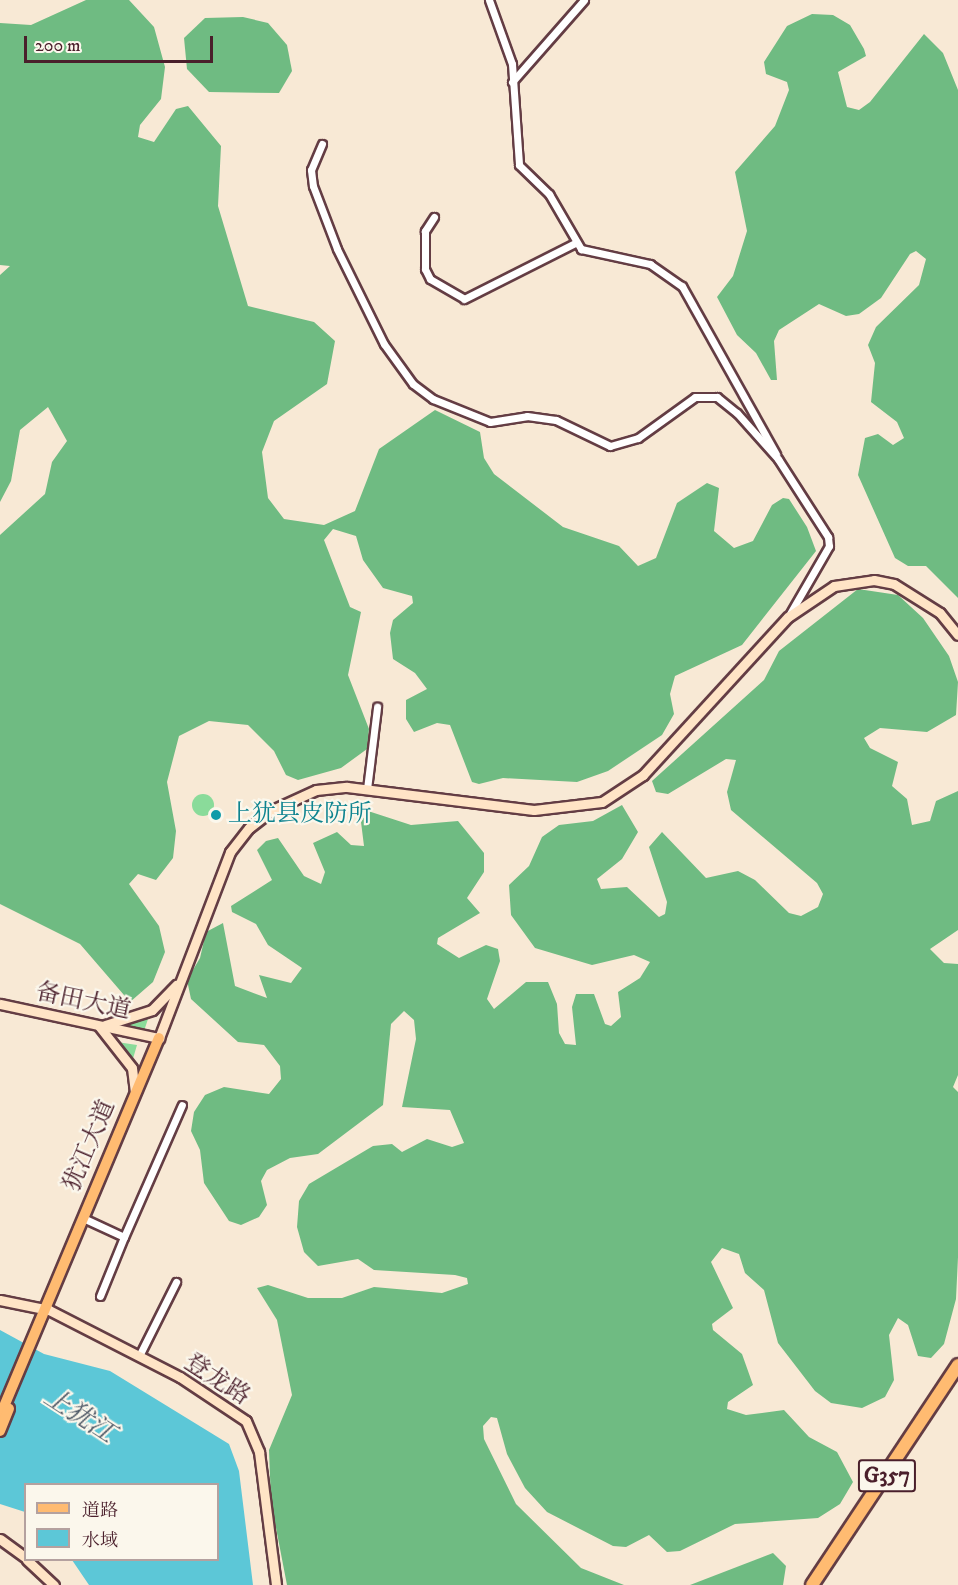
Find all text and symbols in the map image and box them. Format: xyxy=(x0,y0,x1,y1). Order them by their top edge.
scale bar xyxy=(27,24,216,62)
text: 200 m xyxy=(35,35,81,57)
place label: 上犹县皮防所 xyxy=(228,801,372,829)
marker: 上犹县皮防所 xyxy=(209,808,223,822)
street label: 备田大道 xyxy=(33,978,133,1026)
street label: 犹江大道 xyxy=(58,1096,122,1196)
street label: 登龙路 xyxy=(179,1348,255,1412)
water label: 上犹江 xyxy=(38,1382,120,1450)
road number: G357 xyxy=(857,1457,917,1495)
legend xyxy=(24,1483,219,1561)
text: 道路 xyxy=(82,1500,118,1522)
text: 水域 xyxy=(82,1530,118,1552)

